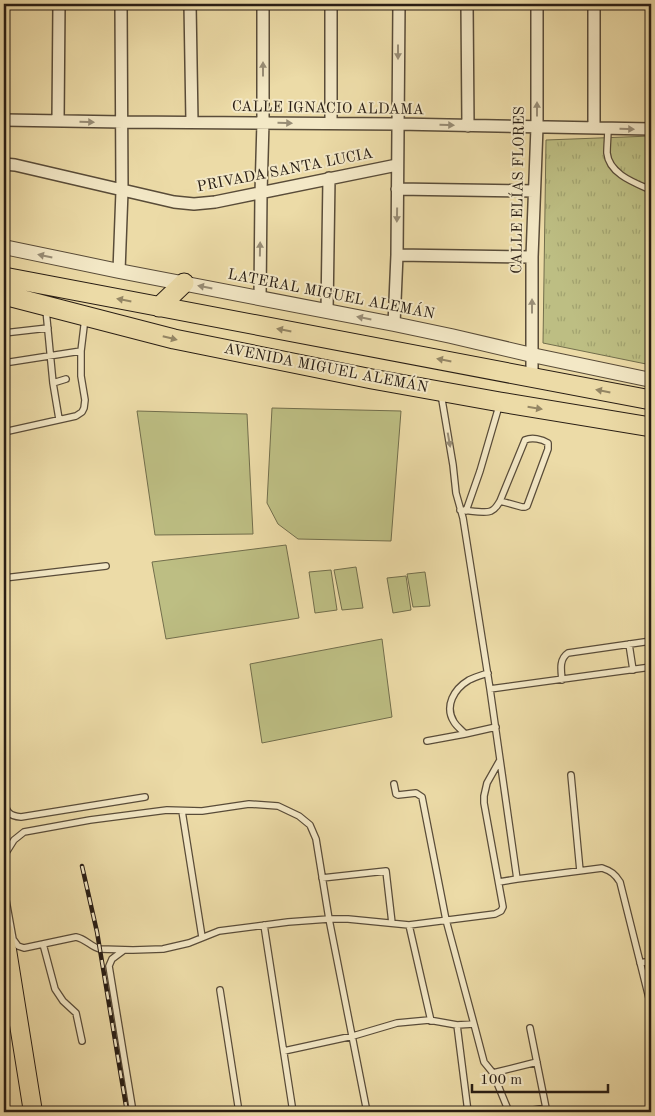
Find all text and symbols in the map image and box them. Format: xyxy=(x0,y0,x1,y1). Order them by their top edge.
one-way arrow xyxy=(394,45,402,61)
one-way arrow xyxy=(259,61,267,77)
street label: CALLE IGNACIO ALDAMA xyxy=(232,100,425,118)
one-way arrow xyxy=(533,101,541,117)
street label: CALLE ELÍAS FLORES xyxy=(507,106,528,274)
one-way arrow xyxy=(80,118,96,126)
one-way arrow xyxy=(277,119,293,127)
one-way arrow xyxy=(440,122,456,130)
one-way arrow xyxy=(620,125,636,133)
street label: PRIVADA SANTA LUCIA xyxy=(196,146,375,195)
one-way arrow xyxy=(393,207,401,223)
one-way arrow xyxy=(256,241,264,257)
one-way arrow xyxy=(38,252,53,260)
street label: LATERAL MIGUEL ALEMÁN xyxy=(226,265,437,323)
one-way arrow xyxy=(197,283,213,291)
one-way arrow xyxy=(116,296,132,304)
one-way arrow xyxy=(528,298,536,314)
one-way arrow xyxy=(356,314,372,322)
one-way arrow xyxy=(276,326,292,334)
one-way arrow xyxy=(162,334,177,342)
street label: AVENIDA MIGUEL ALEMÁN xyxy=(223,339,430,396)
one-way arrow xyxy=(436,356,451,364)
one-way arrow xyxy=(595,386,611,394)
one-way arrow xyxy=(528,405,544,413)
one-way arrow xyxy=(445,432,453,448)
scale bar xyxy=(472,1061,609,1093)
text: 100 m xyxy=(480,1073,522,1088)

